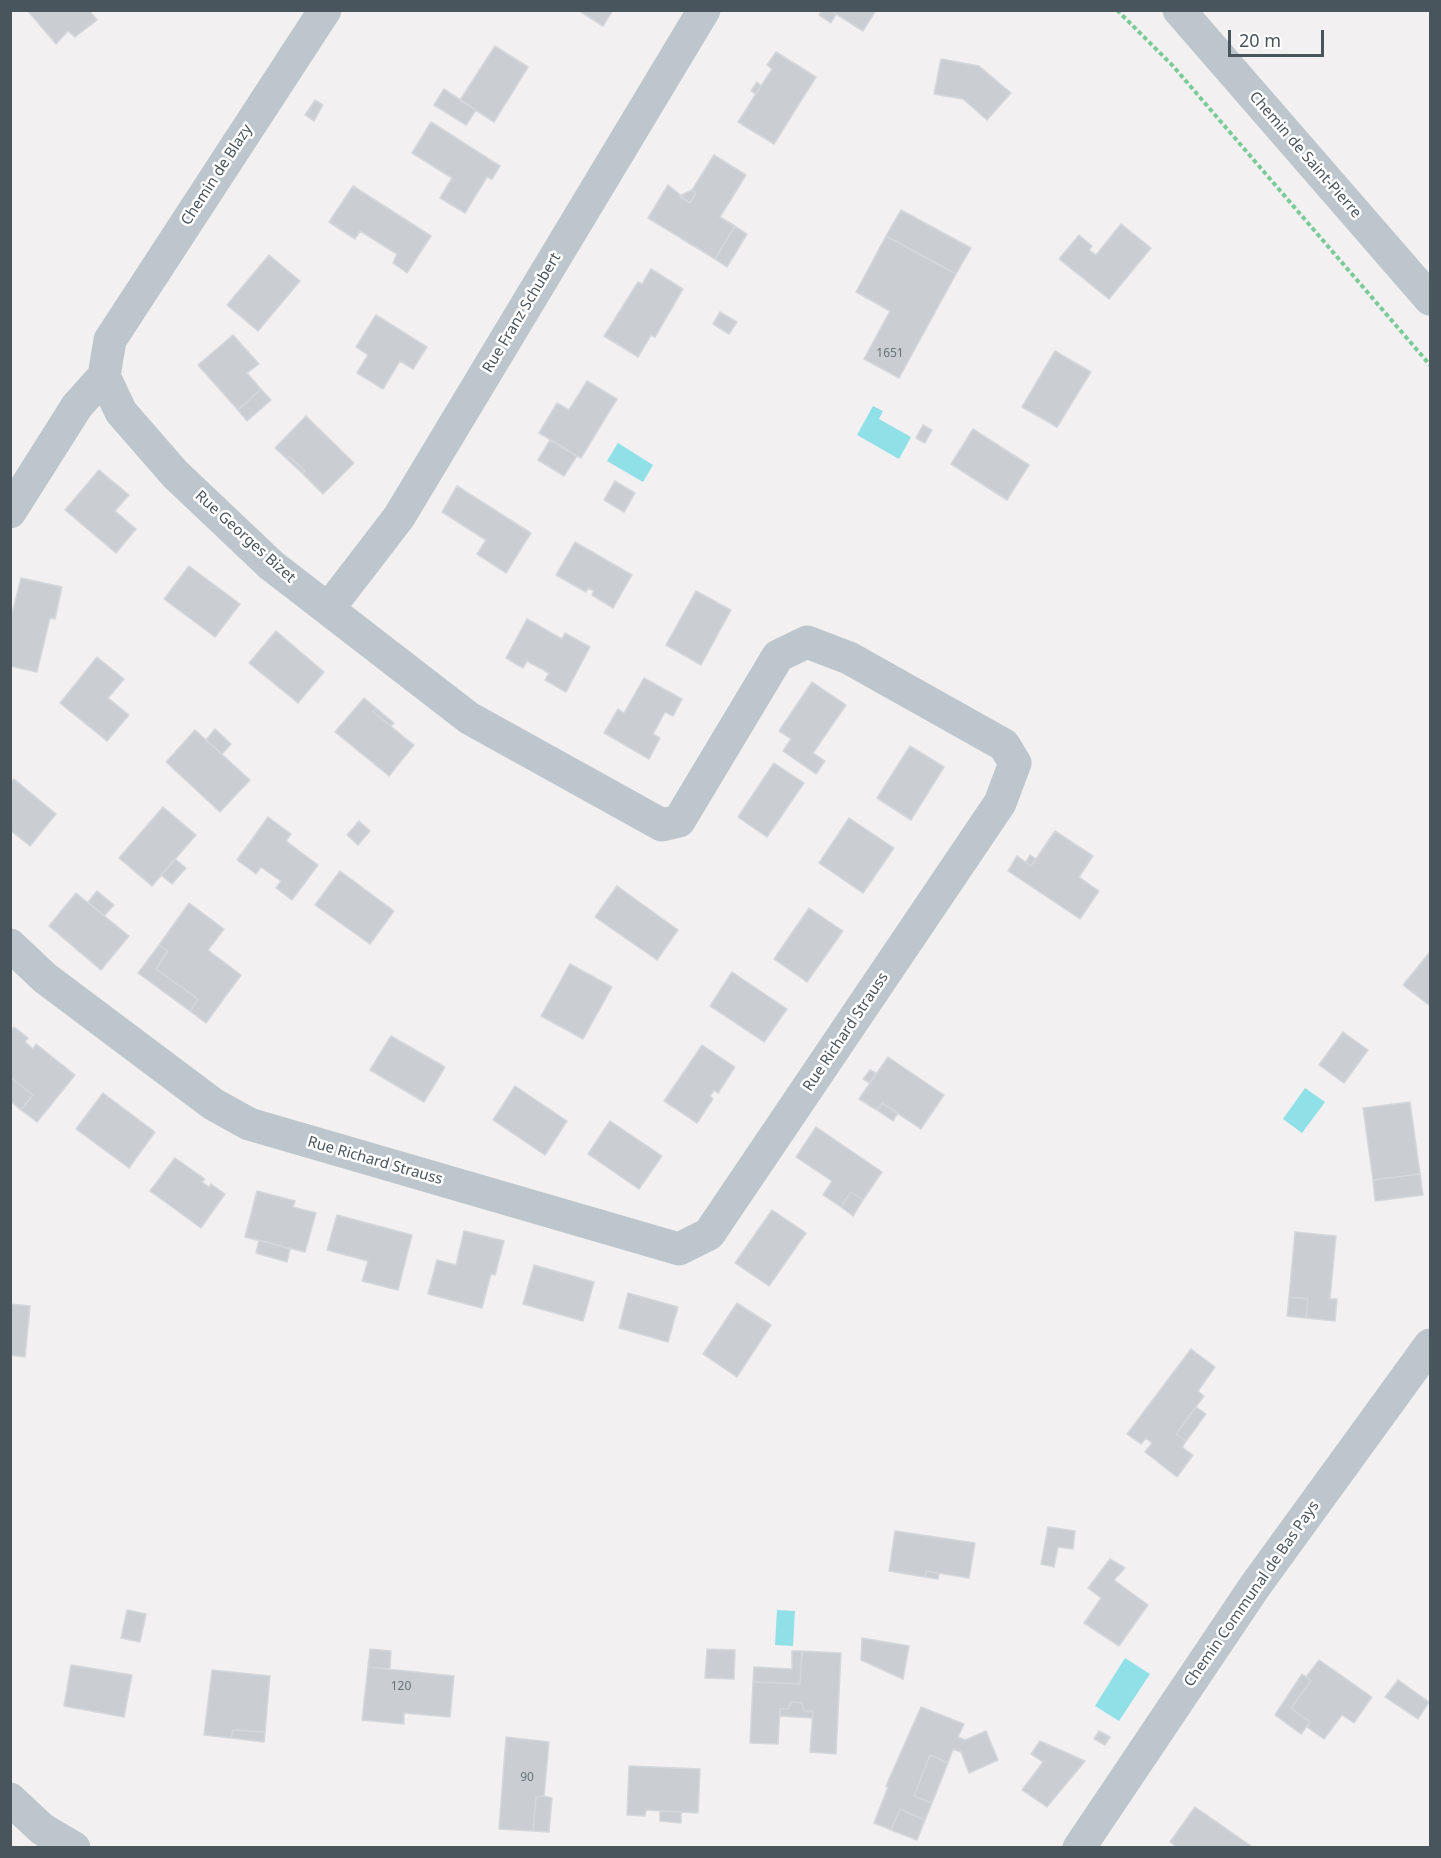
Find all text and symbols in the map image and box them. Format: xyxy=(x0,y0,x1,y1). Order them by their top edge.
scale bar xyxy=(1231,18,1327,56)
text: 20 m xyxy=(1239,28,1281,52)
street label: Chemin de Saint-Pierre xyxy=(1245,88,1365,222)
street label: Chemin de Blazy xyxy=(178,121,256,229)
street label: Rue Franz Schubert xyxy=(479,250,565,376)
house number: 1651 xyxy=(876,347,904,361)
street label: Rue Georges Bizet xyxy=(191,487,299,587)
street label: Rue Richard Strauss xyxy=(799,969,893,1095)
street label: Rue Richard Strauss xyxy=(305,1133,445,1189)
street label: Chemin Communal de Bas Pays xyxy=(1181,1498,1323,1690)
house number: 120 xyxy=(391,1680,411,1694)
house number: 90 xyxy=(520,1771,534,1785)

